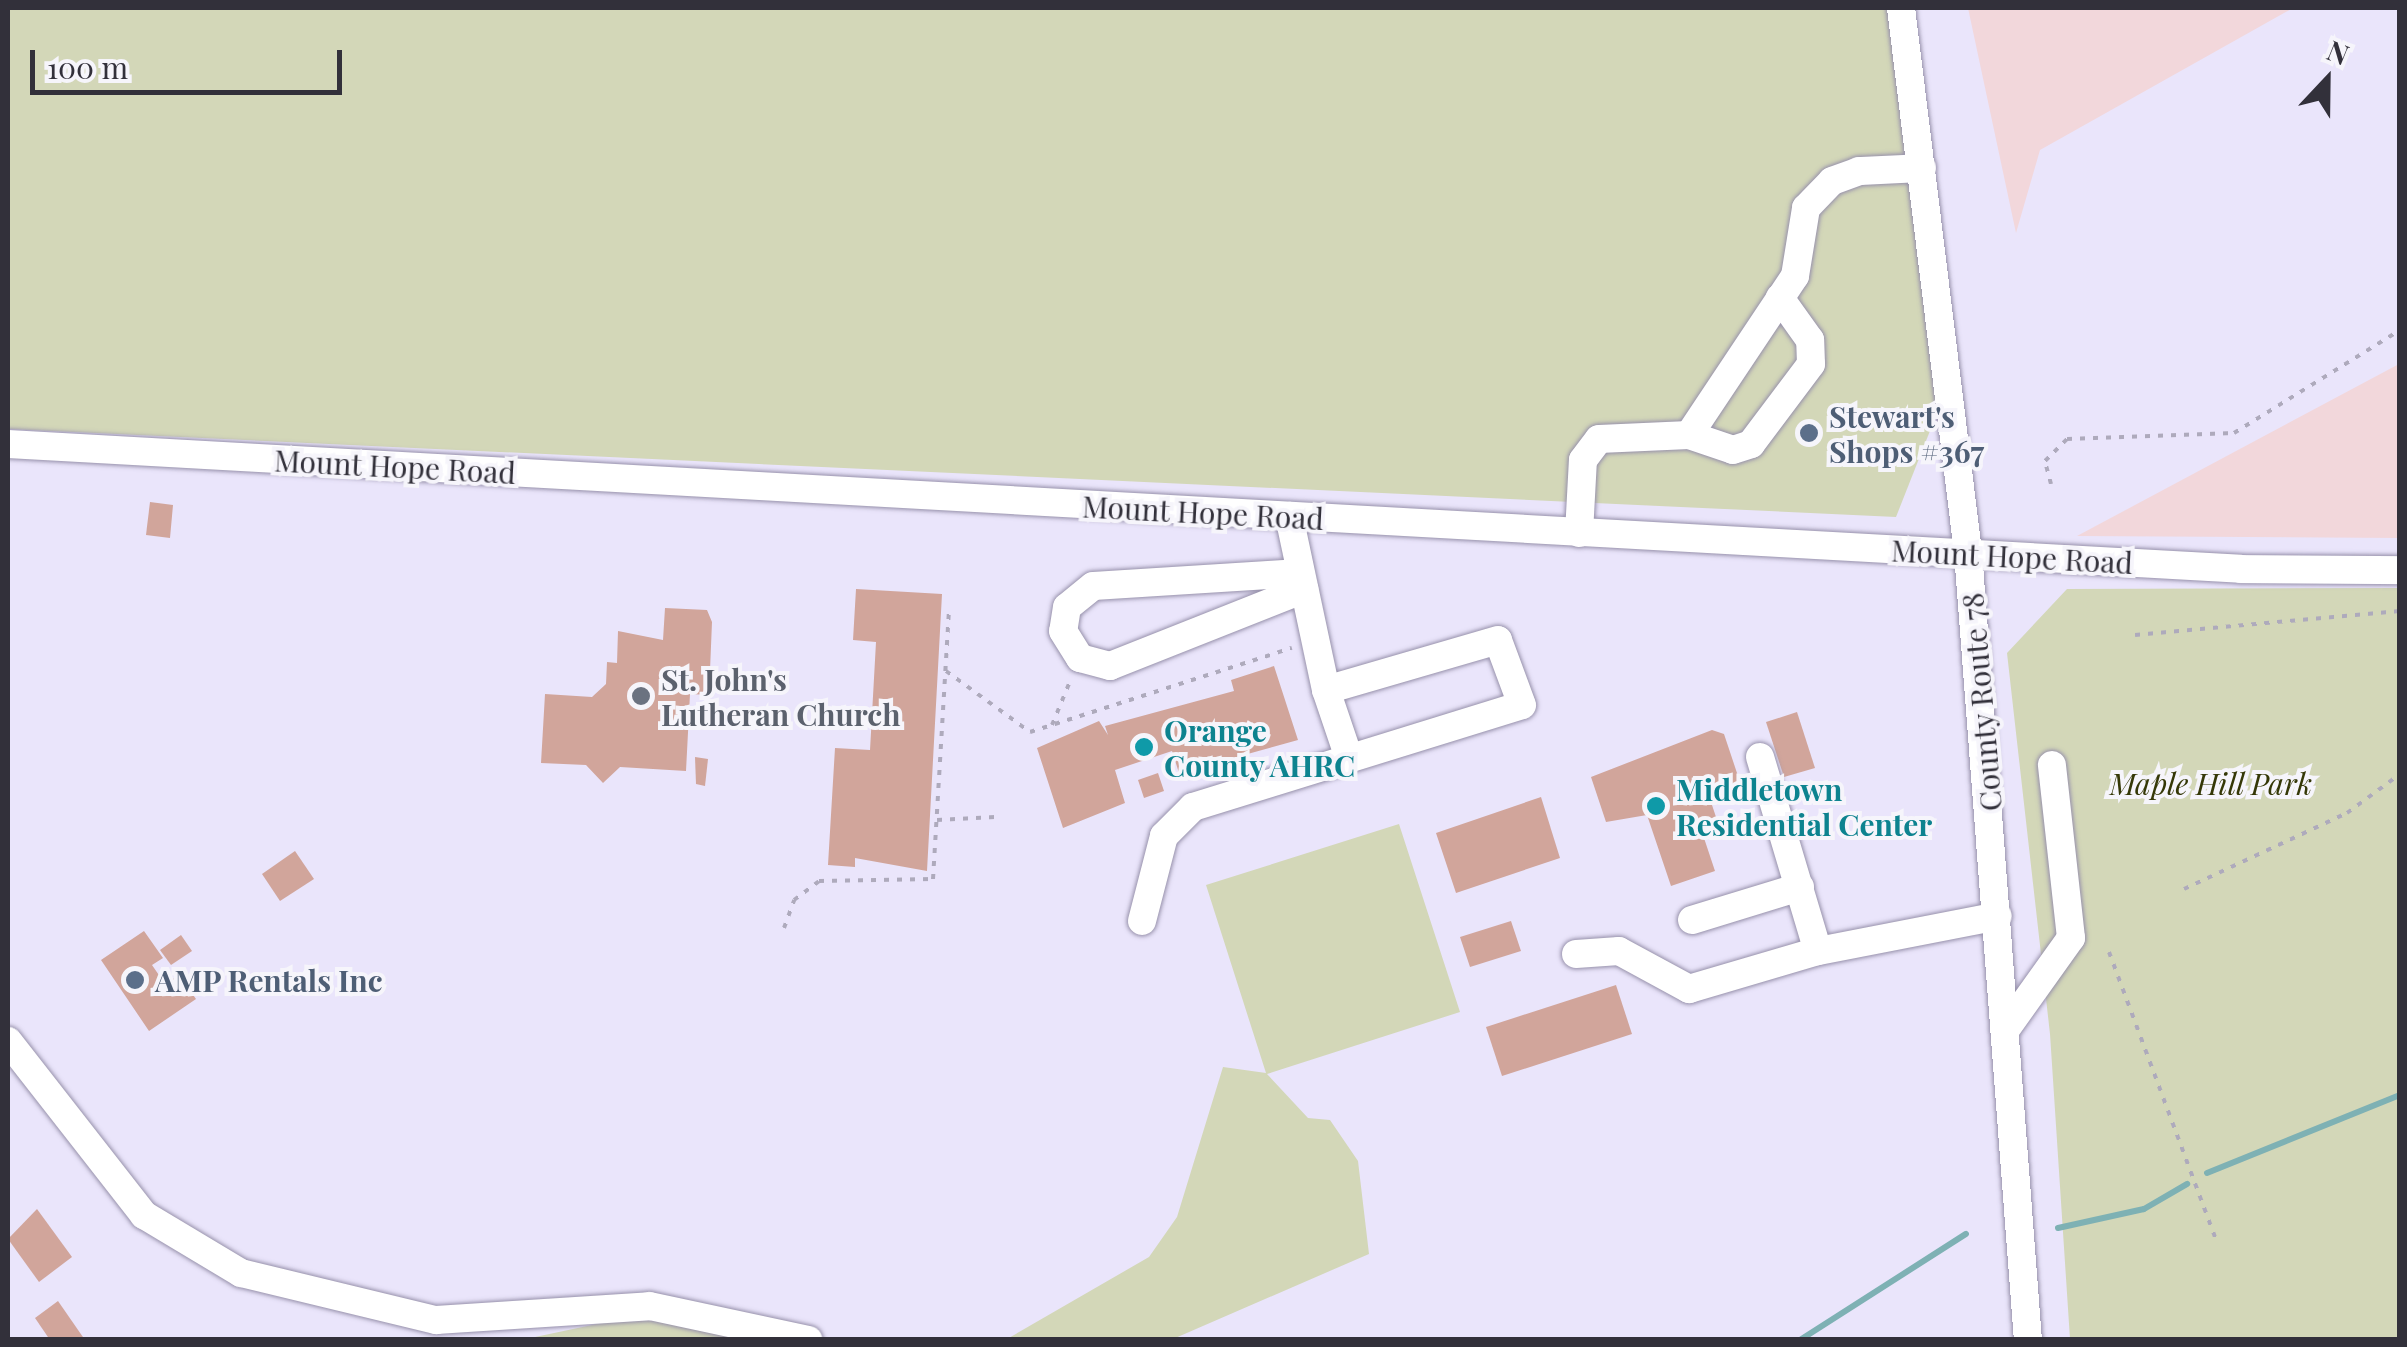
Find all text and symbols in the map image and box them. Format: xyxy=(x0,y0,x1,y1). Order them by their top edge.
scale bar xyxy=(35,30,348,92)
north arrow xyxy=(2277,30,2377,130)
text: N xyxy=(2322,31,2355,73)
text: 100 m xyxy=(47,47,128,87)
place label: Stewart's Shops #367 xyxy=(1829,398,1984,468)
marker: Stewart's Shops #367 xyxy=(1798,422,1820,444)
street label: Mount Hope Road xyxy=(273,442,517,490)
street label: Mount Hope Road xyxy=(1081,488,1325,536)
street label: Mount Hope Road xyxy=(1890,532,2134,580)
street label: County Route 78 xyxy=(1953,591,2009,813)
place label: St. John's Lutheran Church xyxy=(661,661,900,732)
marker: St. John's Lutheran Church xyxy=(630,685,652,707)
place label: Orange County AHRC xyxy=(1164,712,1357,782)
marker: Orange County AHRC xyxy=(1133,736,1155,758)
park label: Maple Hill Park xyxy=(2109,765,2313,801)
place label: Middletown Residential Center xyxy=(1676,771,1932,842)
marker: Middletown Residential Center xyxy=(1645,795,1667,817)
place label: AMP Rentals Inc xyxy=(155,962,383,998)
marker: AMP Rentals Inc xyxy=(124,969,146,991)

